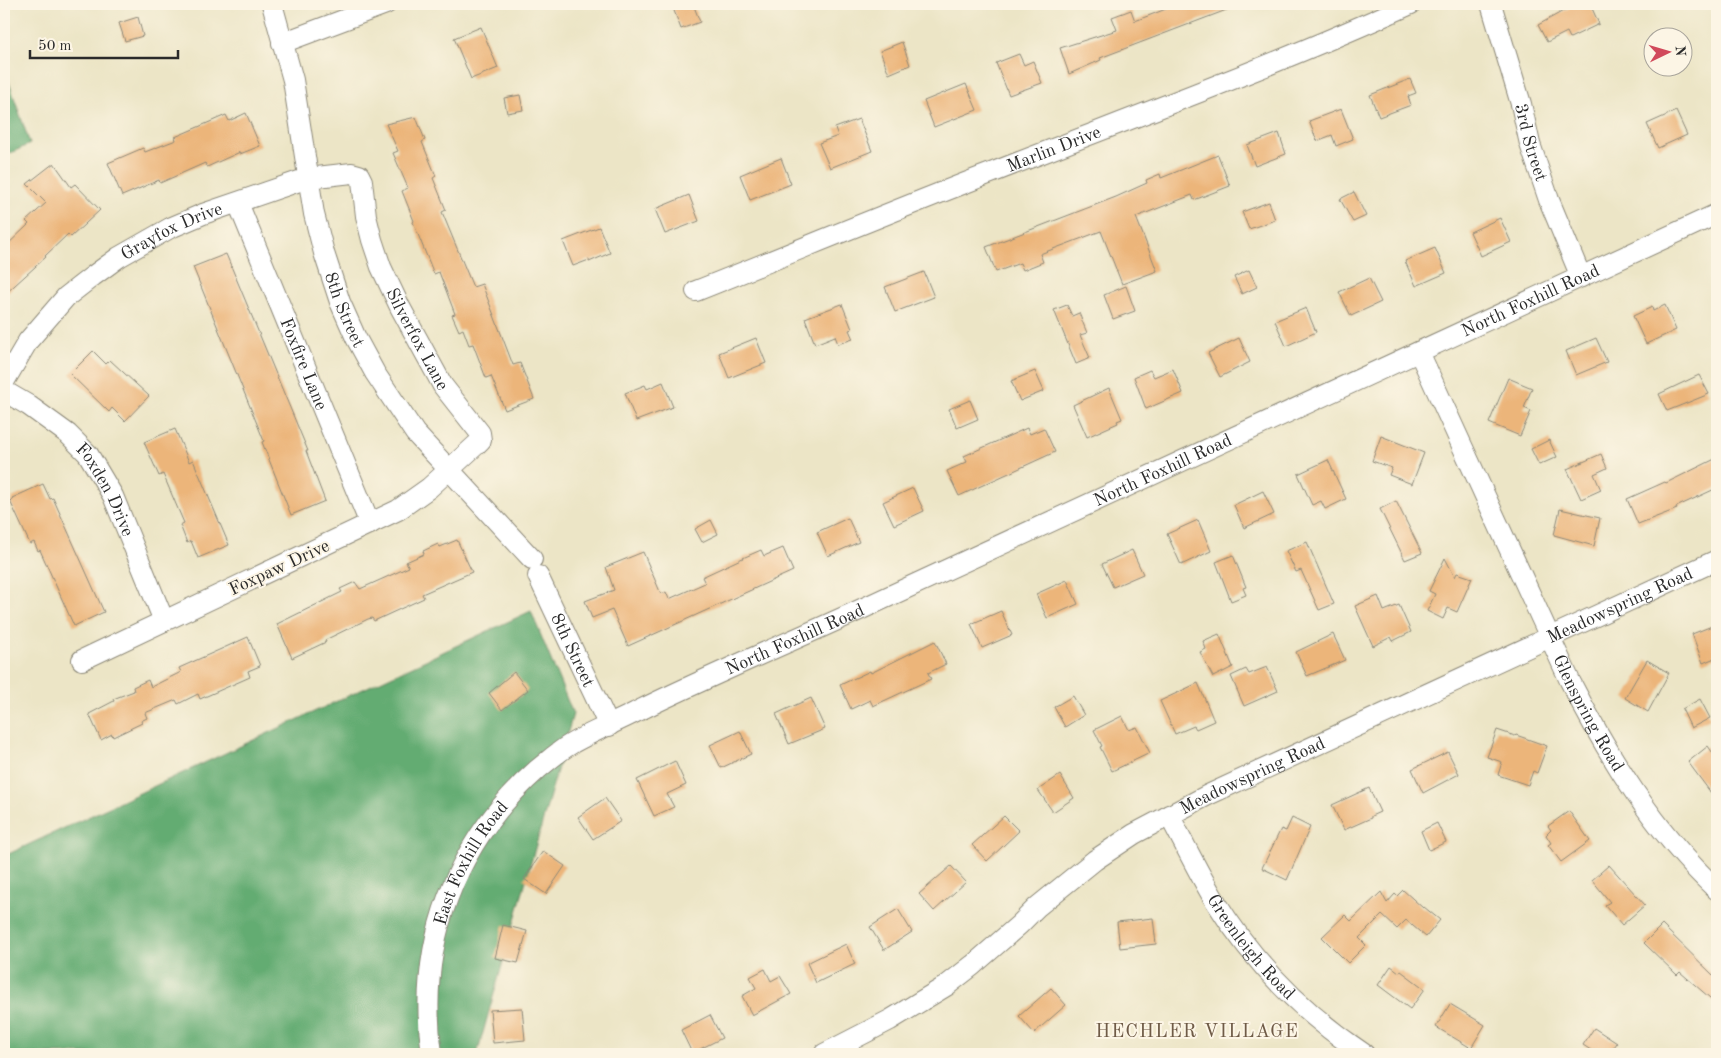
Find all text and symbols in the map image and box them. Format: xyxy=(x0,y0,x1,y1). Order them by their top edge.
scale bar xyxy=(30,28,178,60)
north arrow xyxy=(1644,28,1694,78)
text: 50 m xyxy=(38,39,72,54)
text: N xyxy=(1673,45,1687,57)
street label: 3rd Street xyxy=(1511,102,1550,184)
street label: Marlin Drive xyxy=(1004,123,1103,176)
street label: Grayfox Drive xyxy=(118,200,225,264)
street label: North Foxhill Road xyxy=(1459,262,1602,341)
street label: 8th Street xyxy=(321,270,367,351)
street label: Silverfox Lane xyxy=(382,285,451,393)
street label: Foxfire Lane xyxy=(276,316,330,413)
street label: North Foxhill Road xyxy=(1091,431,1235,510)
street label: Foxden Drive xyxy=(72,439,137,539)
street label: Foxpaw Drive xyxy=(226,537,333,599)
street label: Meadowspring Road xyxy=(1544,564,1696,647)
street label: North Foxhill Road xyxy=(723,601,867,679)
street label: 8th Street xyxy=(547,611,597,690)
street label: Glenspring Road xyxy=(1549,652,1627,775)
street label: Meadowspring Road xyxy=(1177,734,1328,818)
street label: East Foxhill Road xyxy=(431,798,512,927)
street label: Greenleigh Road xyxy=(1203,891,1298,1004)
district label: HECHLER VILLAGE xyxy=(1095,1023,1299,1042)

